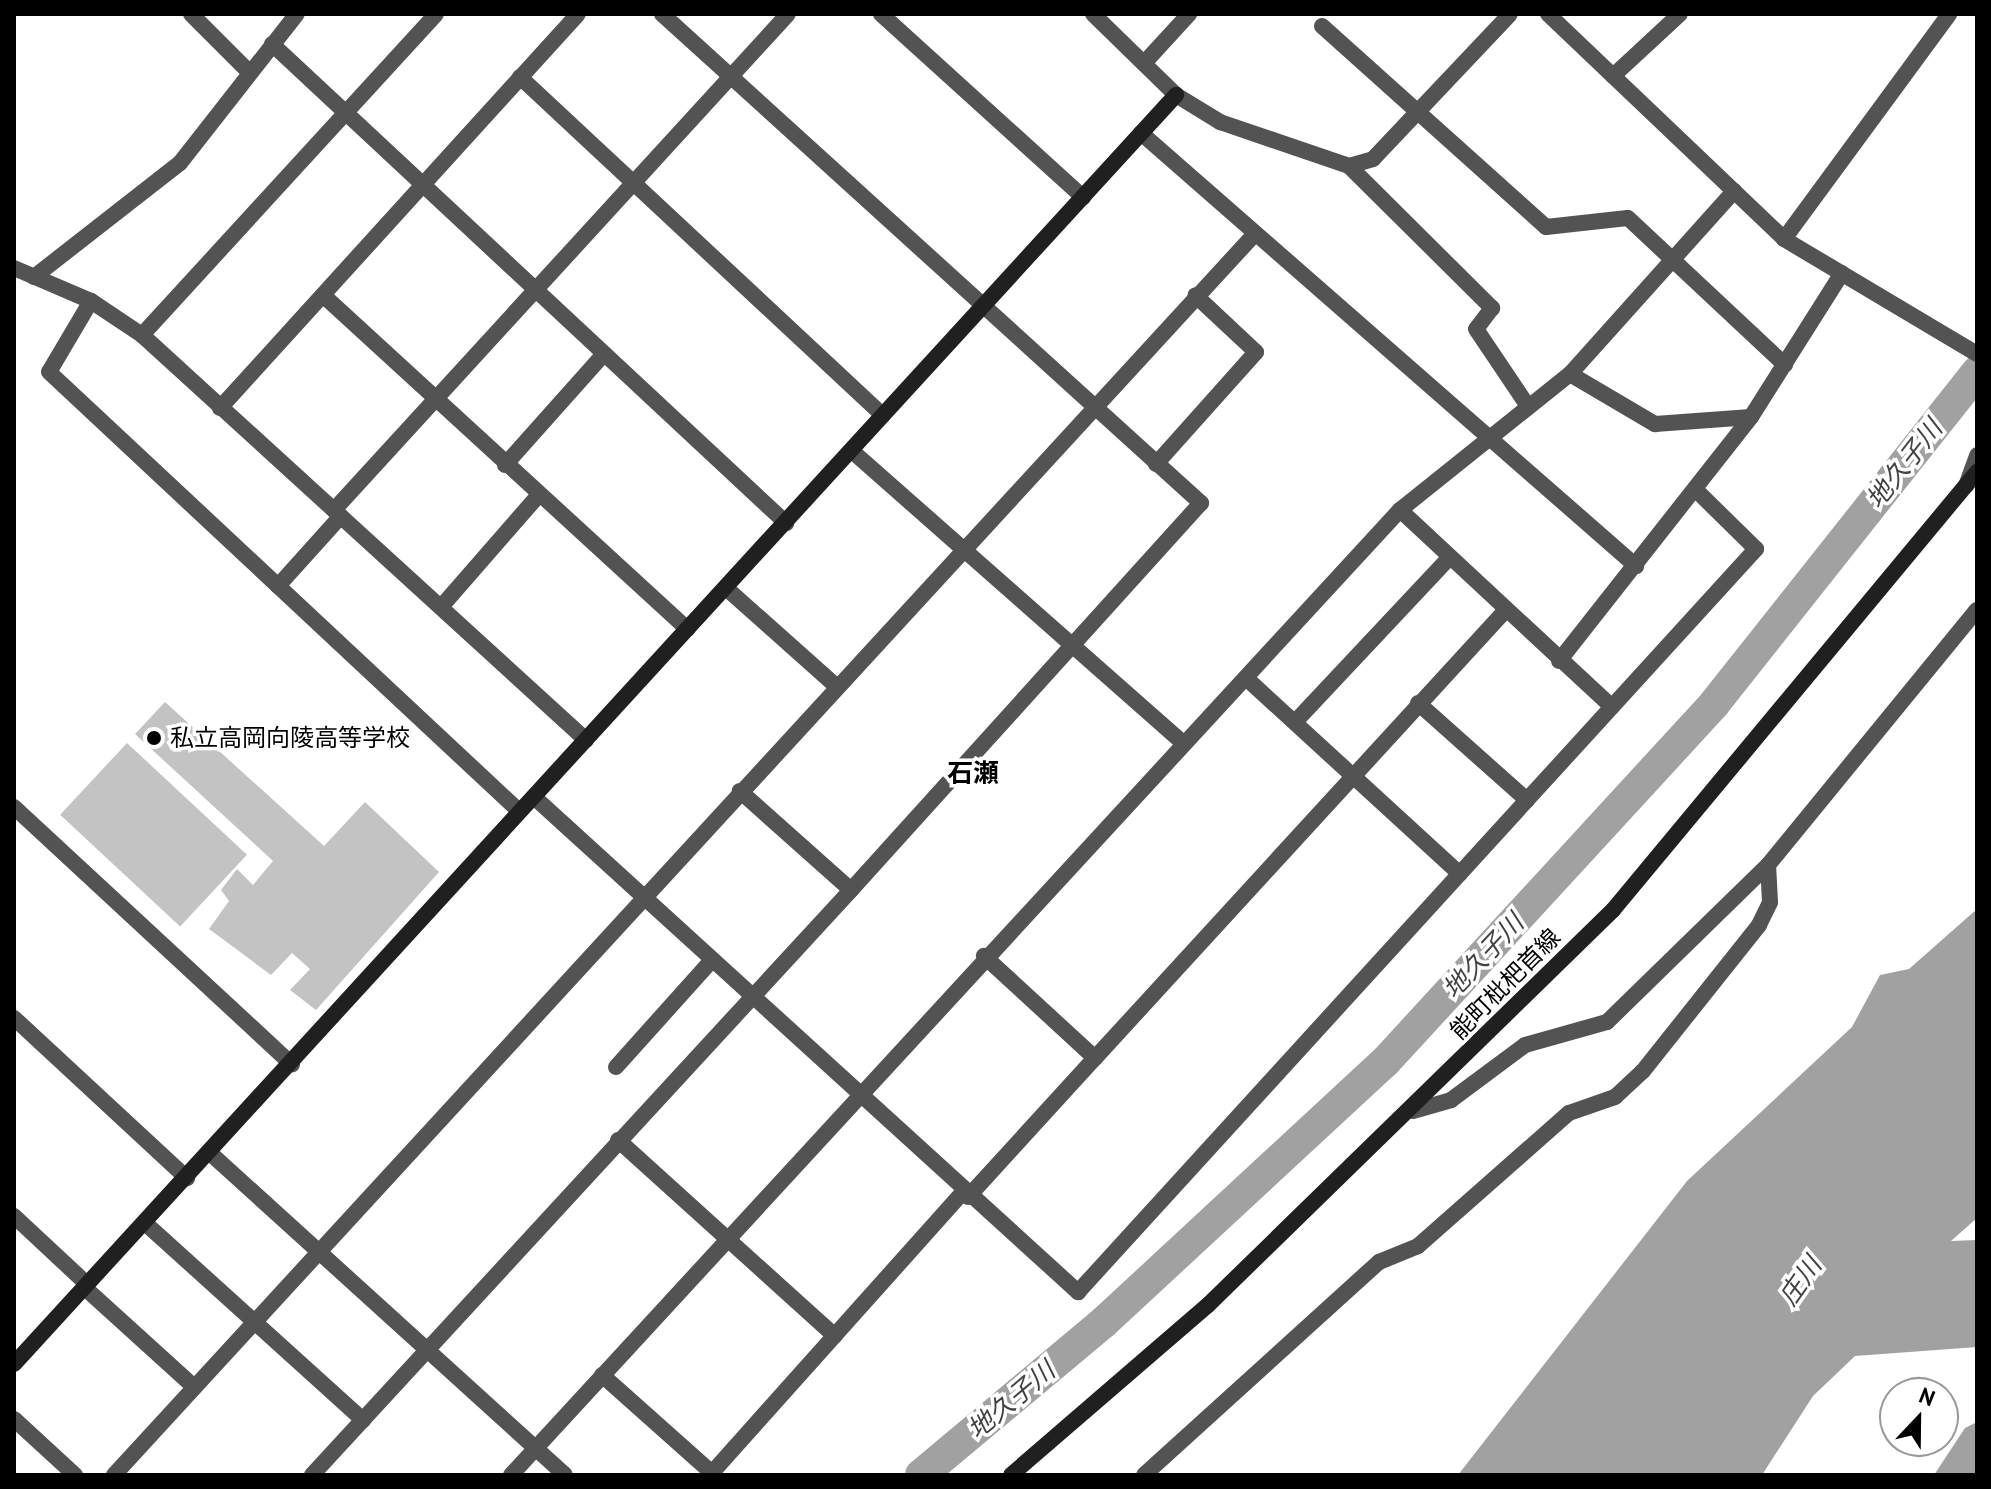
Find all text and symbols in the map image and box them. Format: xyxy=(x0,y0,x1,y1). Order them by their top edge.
water label: 地久子川 xyxy=(1860,413,1948,515)
place label: 私立高岡向陵高等学校 xyxy=(170,724,410,752)
marker: 私立高岡向陵高等学校 xyxy=(145,729,163,747)
district label: 石瀬 xyxy=(947,757,999,789)
water label: 地久子川 xyxy=(1436,907,1530,1005)
street label: 能町枇杷首線 xyxy=(1444,923,1566,1045)
water label: 庄川 xyxy=(1772,1251,1828,1311)
water label: 地久子川 xyxy=(961,1355,1061,1445)
north arrow xyxy=(1879,1377,1959,1457)
text: N xyxy=(1915,1381,1939,1412)

